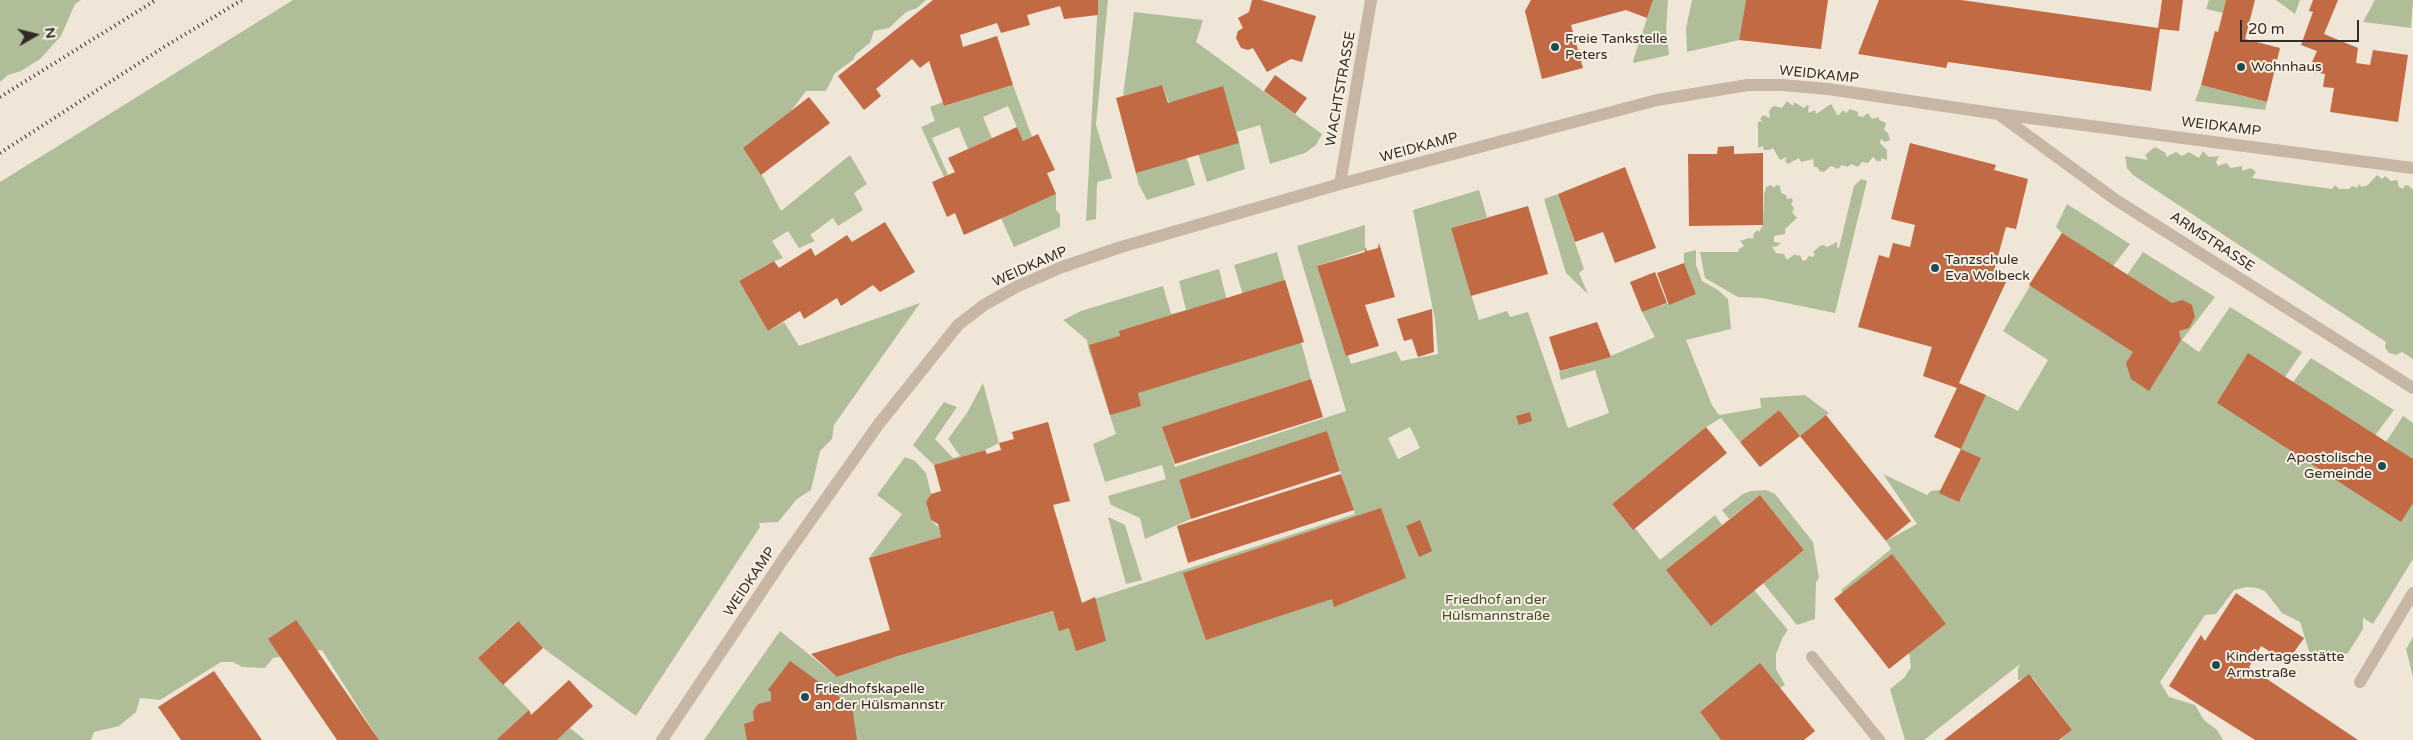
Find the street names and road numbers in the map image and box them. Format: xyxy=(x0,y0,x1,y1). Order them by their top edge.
street label: WACHTSTRASSE xyxy=(1323,30,1359,148)
street label: WEIDKAMP xyxy=(1778,62,1860,88)
street label: WEIDKAMP xyxy=(2180,114,2262,140)
street label: WEIDKAMP xyxy=(1378,130,1460,166)
street label: ARMSTRASSE xyxy=(2167,208,2257,276)
street label: WEIDKAMP xyxy=(990,243,1070,291)
street label: WEIDKAMP xyxy=(721,544,779,620)

